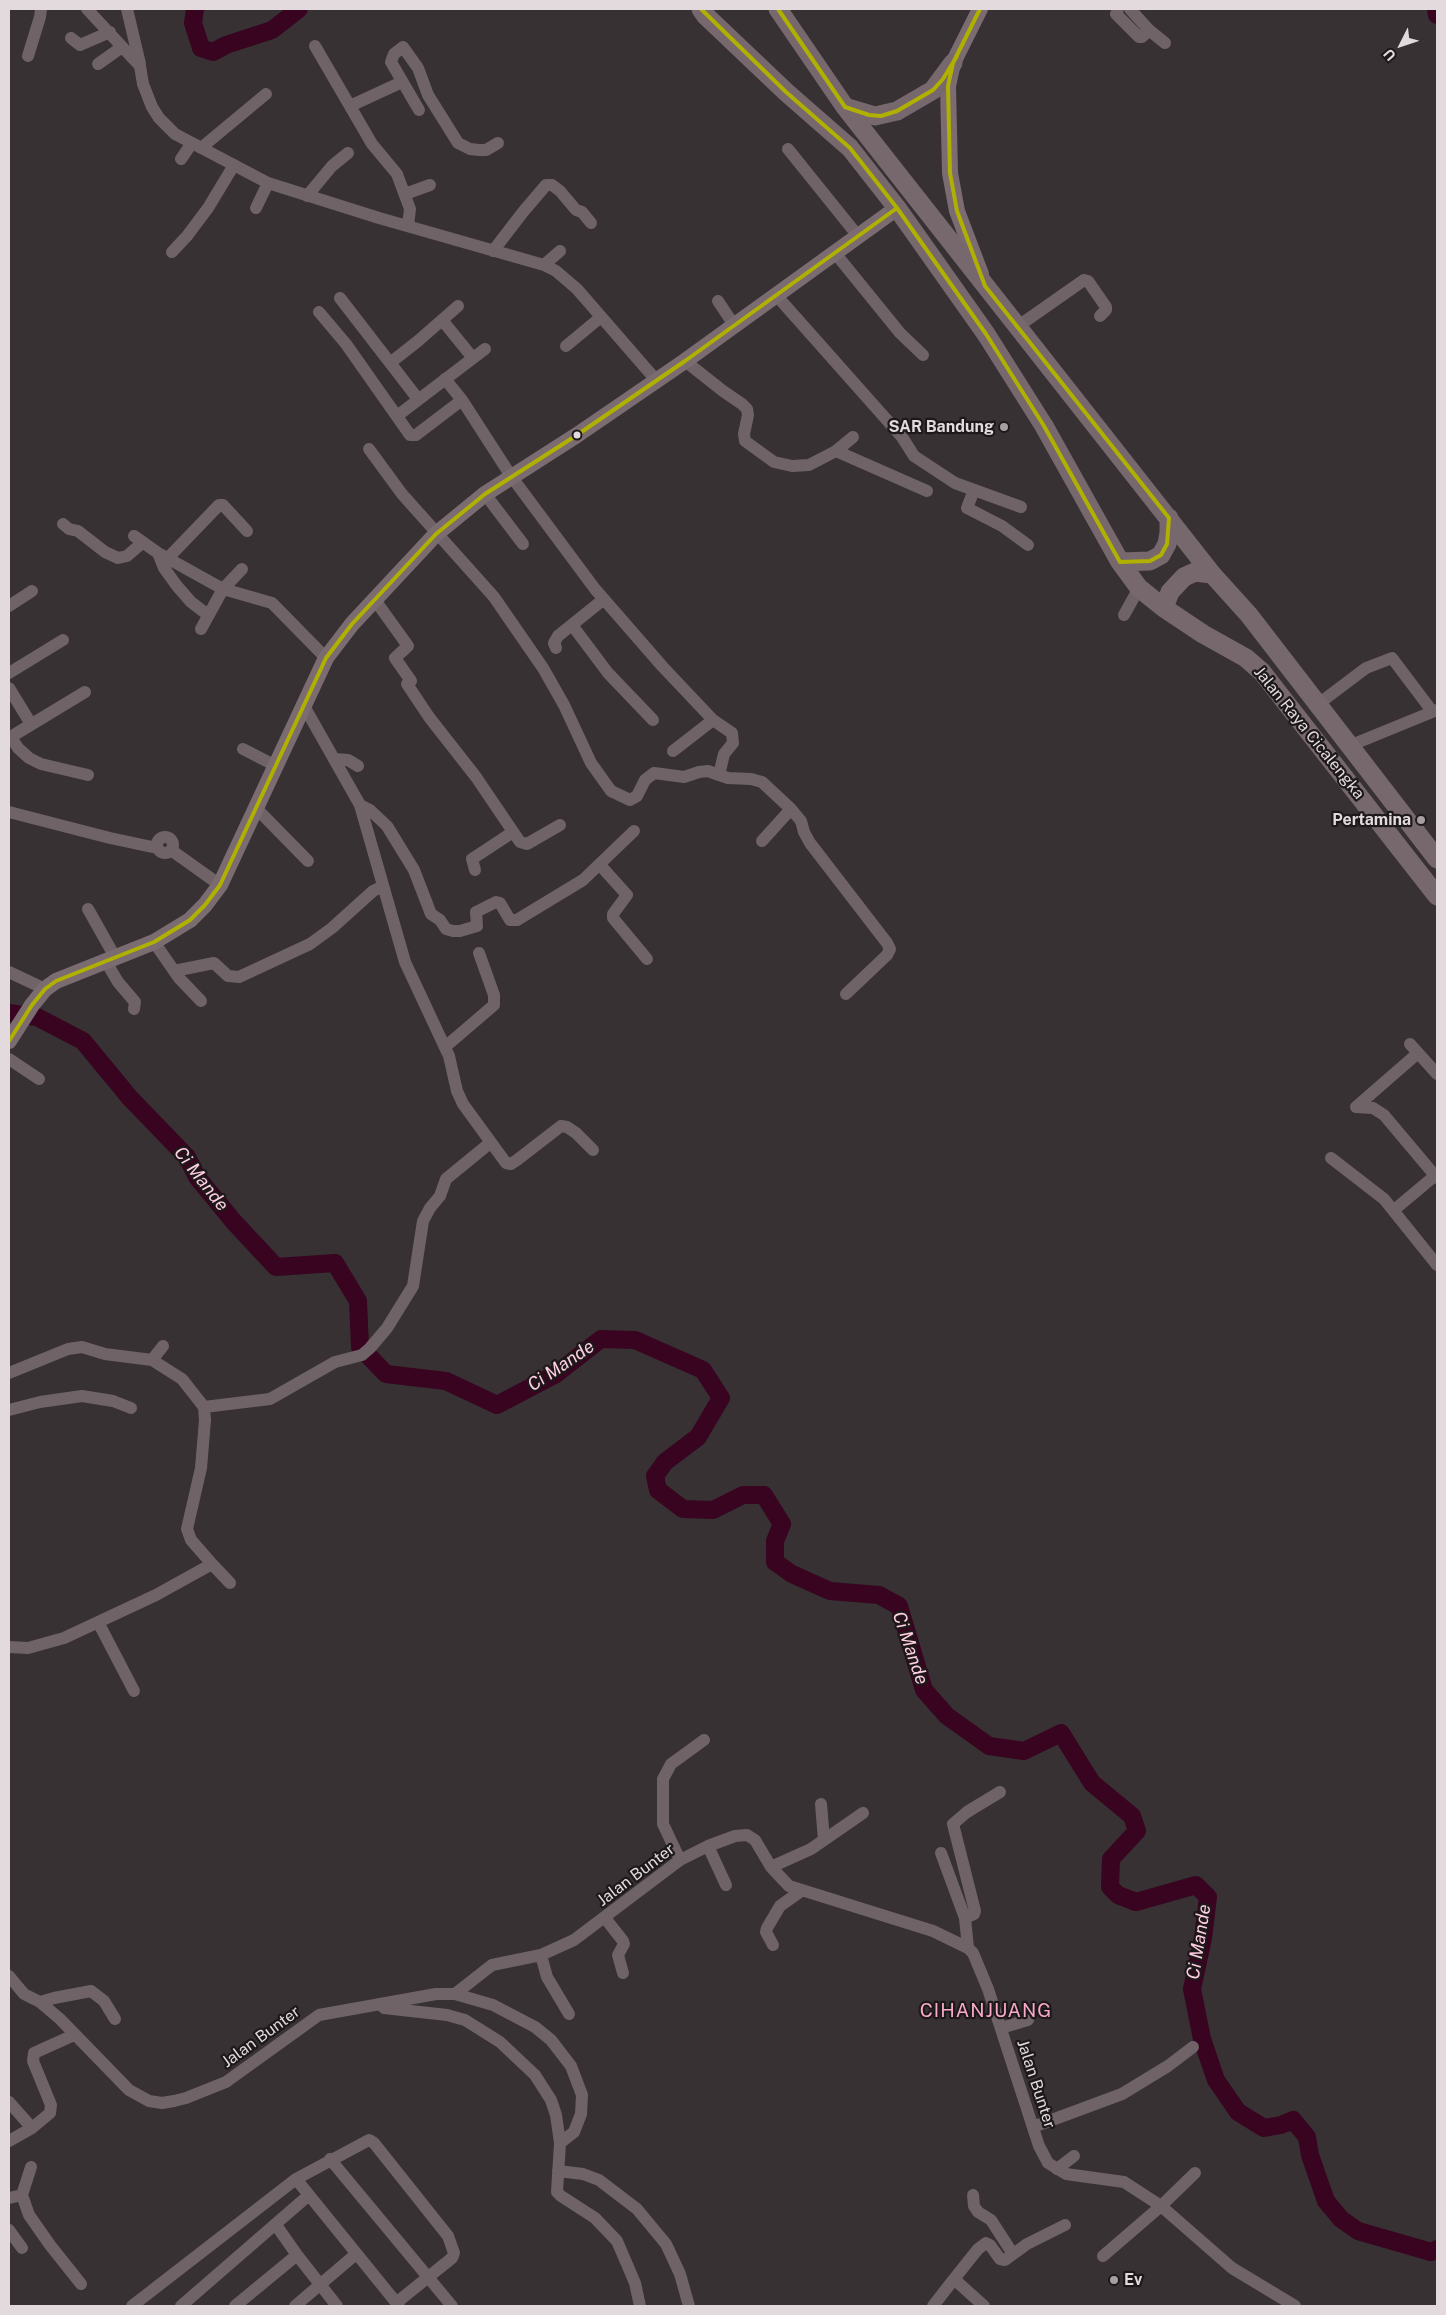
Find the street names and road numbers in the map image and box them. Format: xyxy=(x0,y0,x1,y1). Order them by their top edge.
street label: Jalan Raya Cicalengka xyxy=(1250,663,1368,803)
street label: Jalan Bunter xyxy=(593,1840,679,1910)
street label: Jalan Bunter xyxy=(218,2002,304,2072)
street label: Jalan Bunter xyxy=(1013,2037,1059,2131)

